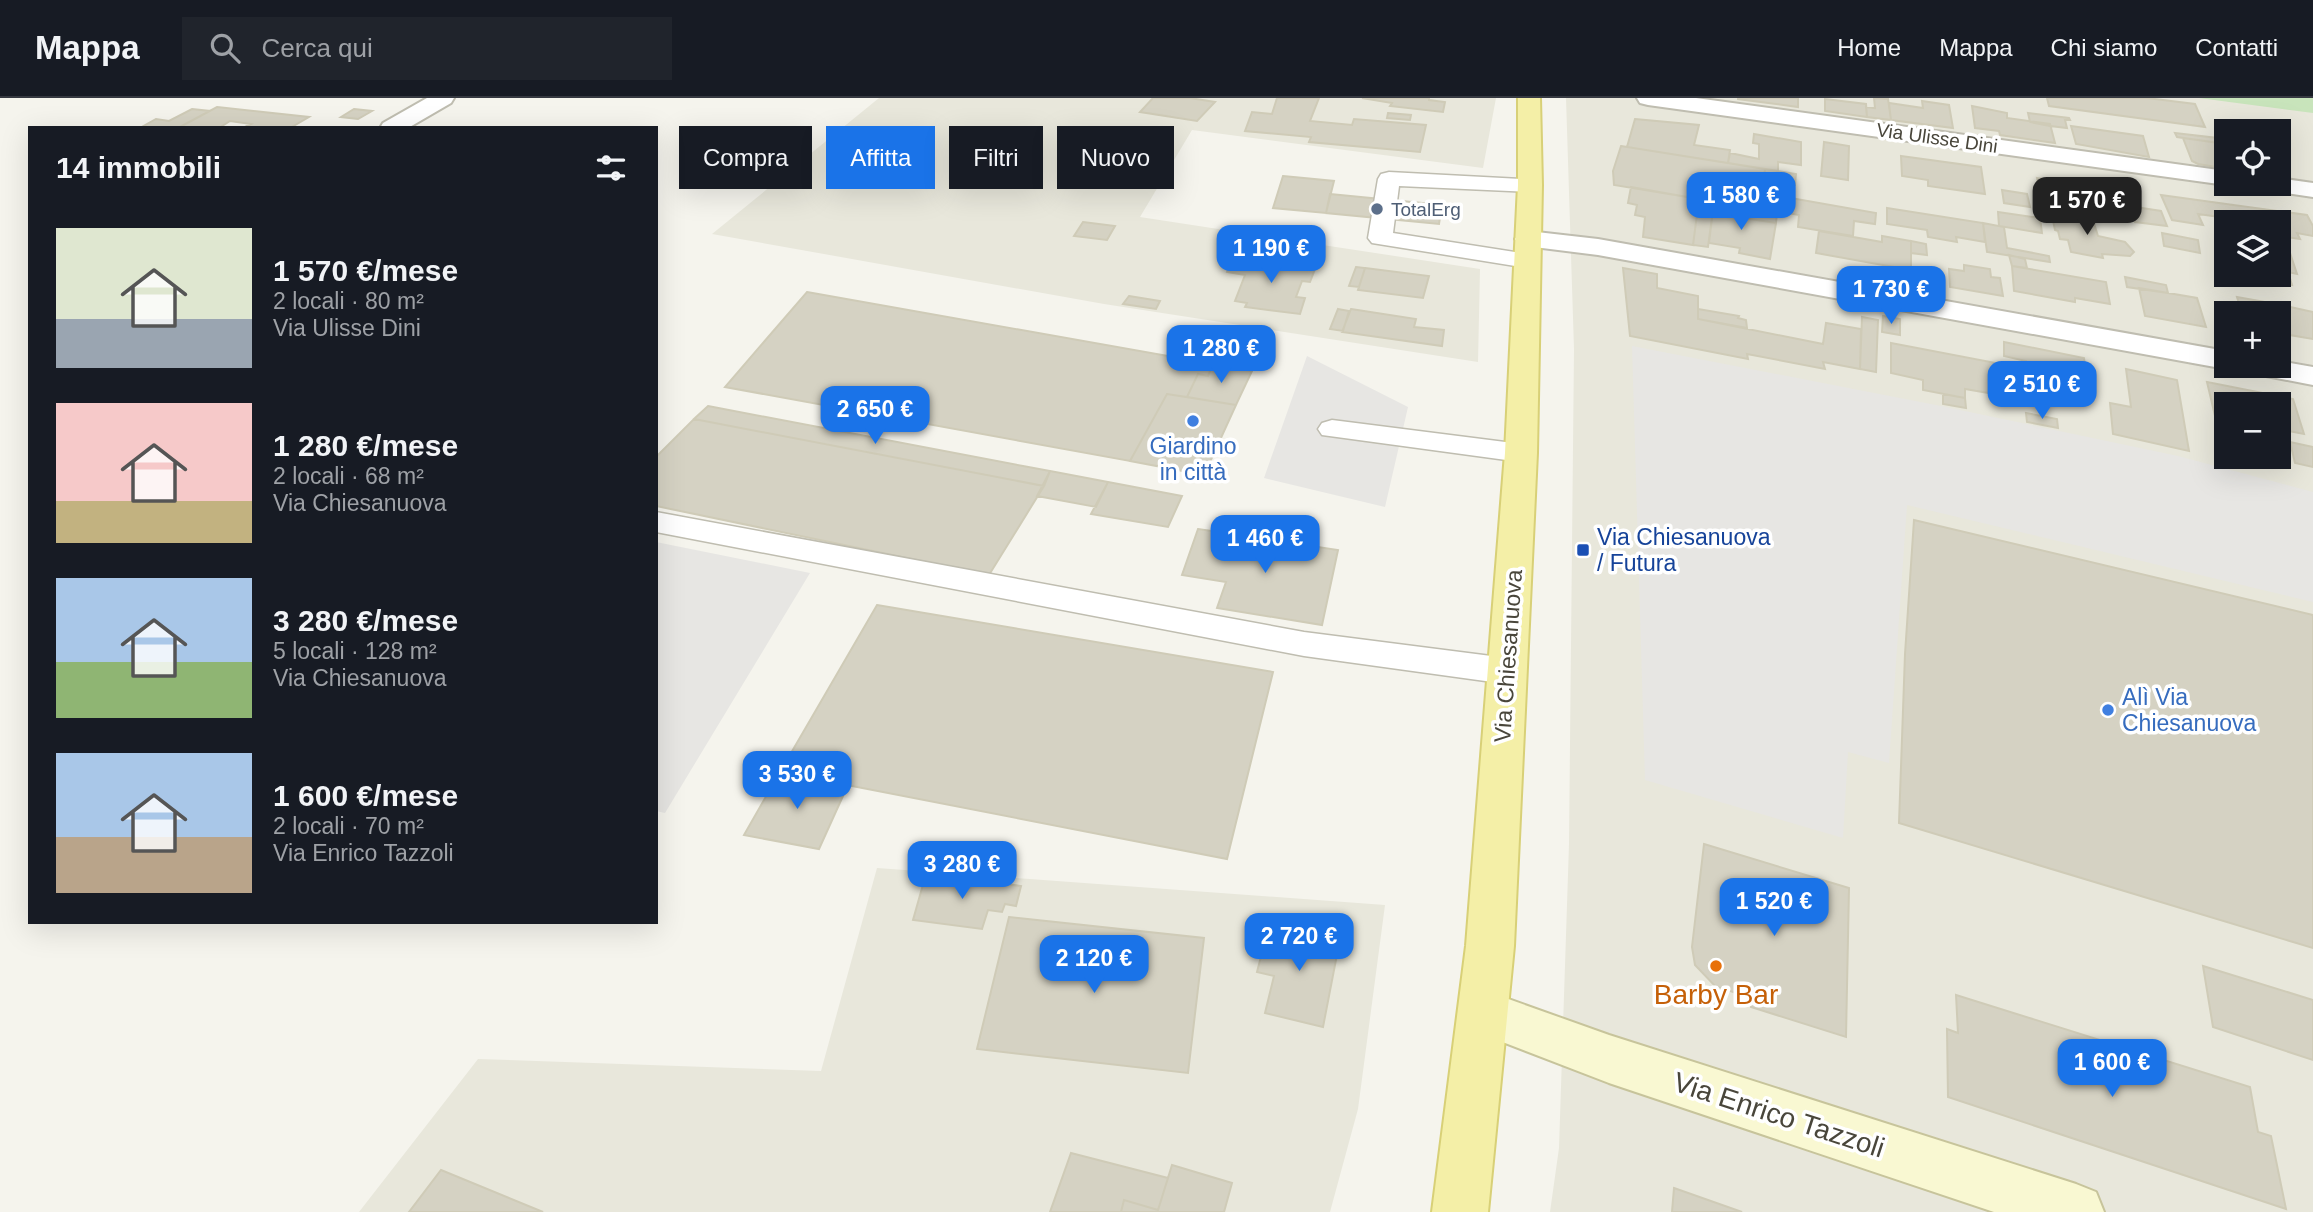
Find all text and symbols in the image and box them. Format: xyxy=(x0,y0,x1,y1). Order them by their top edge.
search box xyxy=(182,17,672,80)
text: Mappa xyxy=(35,29,140,66)
icon: search xyxy=(206,29,244,67)
text: Cerca qui xyxy=(262,33,373,63)
text: Home xyxy=(1837,34,1901,61)
text: Mappa xyxy=(1939,34,2013,61)
text: Chi siamo xyxy=(2051,34,2157,61)
text: Contatti xyxy=(2195,34,2278,61)
street label: Via Ulisse Dini xyxy=(1875,119,1999,157)
map controls xyxy=(2214,119,2291,469)
button: locate xyxy=(2214,119,2291,196)
chip: Compra xyxy=(679,126,812,189)
chip: Affitta xyxy=(826,126,935,189)
chip: Filtri xyxy=(949,126,1043,189)
chip: Nuovo xyxy=(1057,126,1174,189)
icon: filters xyxy=(592,149,630,187)
text: 14 immobili xyxy=(56,151,221,184)
pin: 1 580 € xyxy=(1676,172,1806,232)
pin: 1 570 € xyxy=(2022,178,2152,237)
text: 1 580 € xyxy=(1703,182,1779,208)
text: 1 570 € xyxy=(2049,187,2125,213)
place label: TotalErg xyxy=(1391,199,1461,220)
marker: TotalErg xyxy=(1369,201,1385,217)
button: layers xyxy=(2214,210,2291,287)
pin: 1 190 € xyxy=(1206,226,1336,285)
text: 1 190 € xyxy=(1233,235,1309,261)
text: 1 570 €/mese xyxy=(273,254,458,287)
icon: home xyxy=(112,256,196,340)
pin: 1 730 € xyxy=(1826,266,1956,326)
text: 1 730 € xyxy=(1853,276,1929,302)
text: 2 locali · 80 m² xyxy=(273,288,424,314)
button: + xyxy=(2214,301,2291,378)
text: Via Ulisse Dini xyxy=(273,315,421,341)
pin: 1 280 € xyxy=(1156,326,1286,385)
text: 1 280 € xyxy=(1183,335,1259,361)
pin: 2 510 € xyxy=(1977,362,2107,421)
text: 2 510 € xyxy=(2004,371,2080,397)
pin: 2 650 € xyxy=(810,386,940,446)
button: − xyxy=(2214,392,2291,469)
text: 2 650 € xyxy=(837,396,913,422)
marker: Giardino in città xyxy=(1185,413,1201,429)
text: 1 280 €/mese xyxy=(273,429,458,462)
icon: home xyxy=(112,431,196,515)
place label: Giardino in città xyxy=(1150,433,1236,485)
text: 2 locali · 68 m² xyxy=(273,463,424,489)
text: Via Chiesanuova xyxy=(273,490,446,516)
pin: 1 460 € xyxy=(1200,516,1330,575)
place label: Via Chiesanuova / Futura xyxy=(1597,524,1771,576)
text: 1 460 € xyxy=(1227,525,1303,551)
marker: Via Chiesanuova / Futura xyxy=(1575,542,1591,558)
street label: Via Chiesanuova xyxy=(1489,568,1527,743)
text: 3 280 €/mese xyxy=(273,604,458,637)
icon: home xyxy=(112,606,196,690)
text: 5 locali · 128 m² xyxy=(273,638,437,664)
text: Via Chiesanuova xyxy=(273,665,446,691)
place label: Alì Via Chiesanuova xyxy=(2122,684,2256,736)
marker: Alì Via Chiesanuova xyxy=(2100,702,2116,718)
pin: 3 530 € xyxy=(732,752,862,811)
text: 3 530 € xyxy=(759,761,835,787)
text: 1 600 €/mese xyxy=(273,779,458,812)
icon: home xyxy=(112,781,196,865)
text: 2 locali · 70 m² xyxy=(273,813,424,839)
text: Via Enrico Tazzoli xyxy=(273,840,454,866)
pin: 3 280 € xyxy=(897,842,1027,901)
text: 3 280 € xyxy=(924,851,1000,877)
pin: 1 520 € xyxy=(1709,878,1839,938)
text: 1 520 € xyxy=(1736,888,1812,914)
pin: 2 720 € xyxy=(1234,914,1364,973)
text: 2 720 € xyxy=(1261,923,1337,949)
pin: 2 120 € xyxy=(1029,936,1159,995)
text: 2 120 € xyxy=(1056,945,1132,971)
marker: Barby Bar xyxy=(1708,958,1724,974)
place label: Barby Bar xyxy=(1654,979,1778,1010)
pin: 1 600 € xyxy=(2047,1040,2177,1099)
text: 1 600 € xyxy=(2074,1049,2150,1075)
street label: Via Enrico Tazzoli xyxy=(1670,1066,1888,1164)

